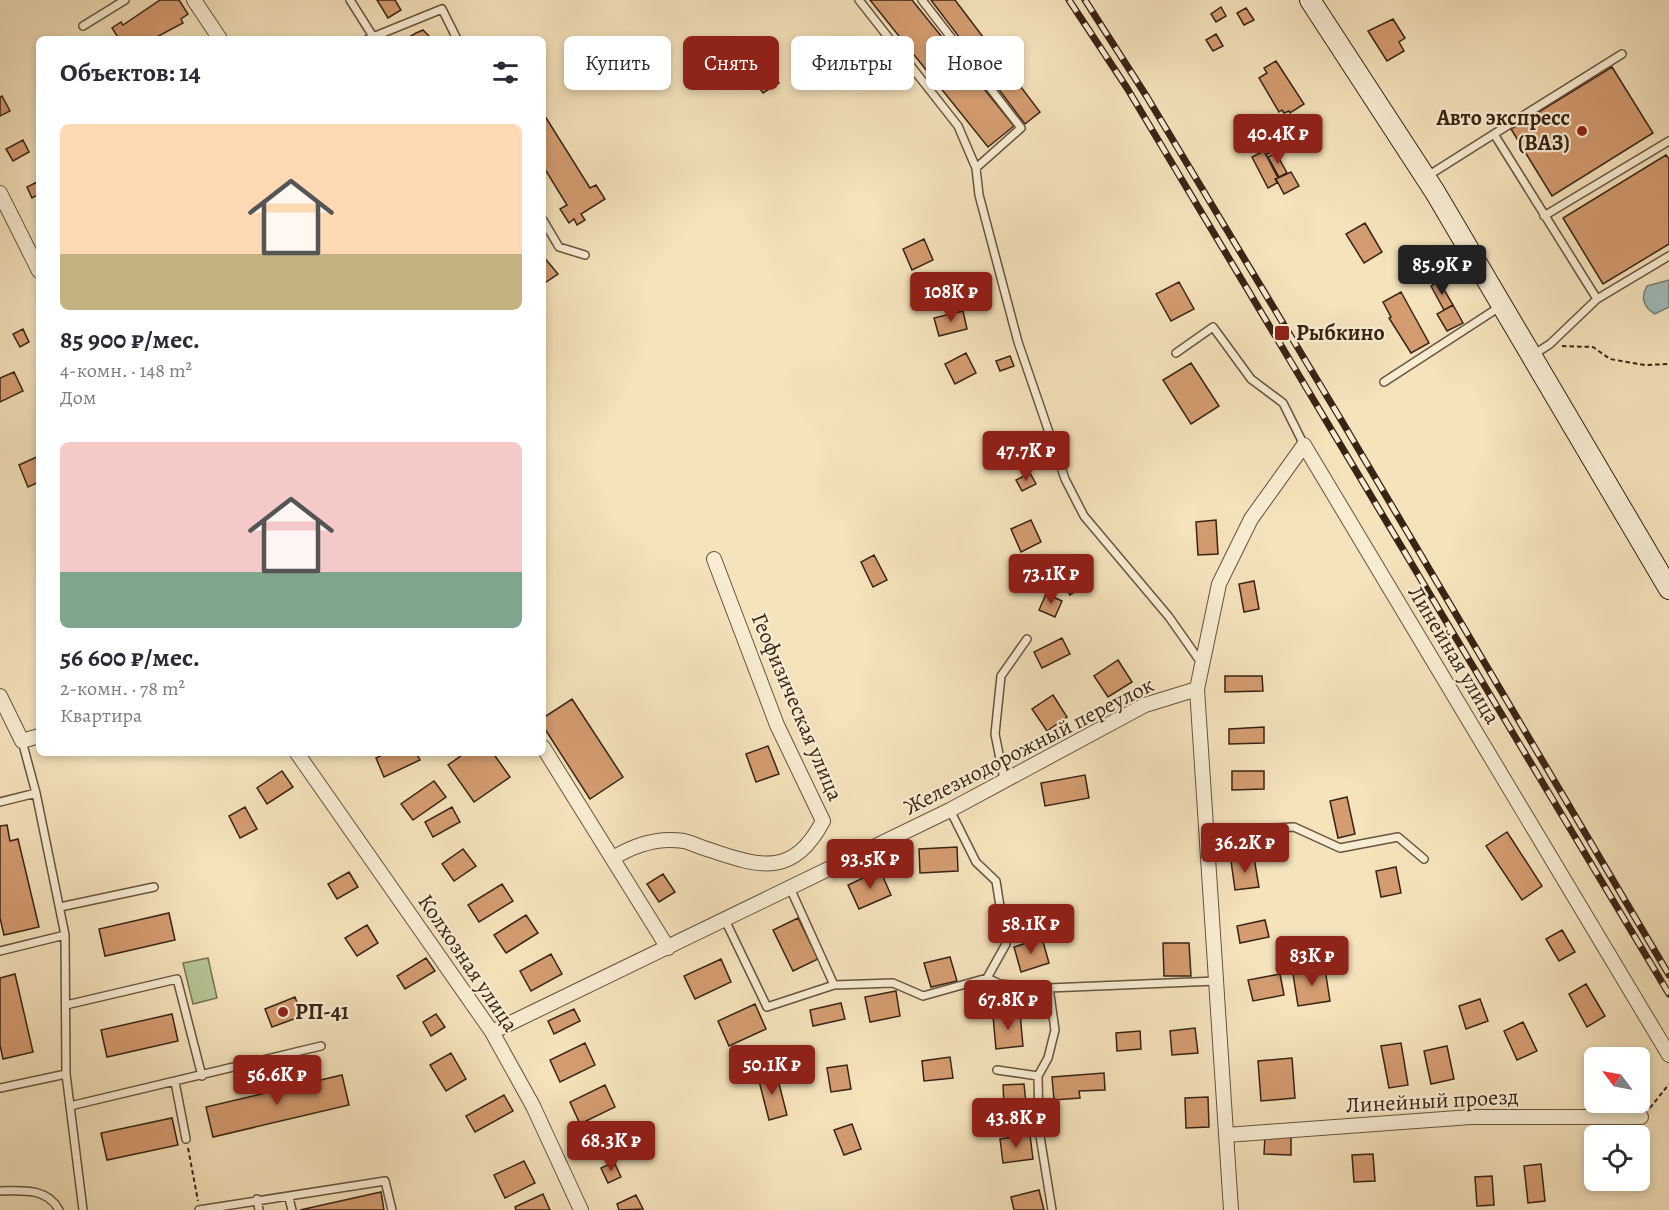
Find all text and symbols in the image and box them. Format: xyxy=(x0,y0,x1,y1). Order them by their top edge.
chip: Купить xyxy=(564,36,671,90)
chip: Снять xyxy=(683,36,779,90)
chip: Фильтры xyxy=(791,36,914,90)
chip: Новое xyxy=(926,36,1024,90)
text: Объектов: 14 xyxy=(60,55,201,90)
icon: filters xyxy=(489,56,522,89)
place label: Авто экспресс (ВАЗ) xyxy=(1435,103,1570,158)
pin: 40.4K ₽ xyxy=(1223,114,1333,165)
text: 40.4K ₽ xyxy=(1247,120,1309,147)
marker: Авто экспресс (ВАЗ) xyxy=(1575,124,1589,138)
icon: home xyxy=(237,163,345,271)
pin: 85.9K ₽ xyxy=(1387,245,1497,296)
text: 85.9K ₽ xyxy=(1412,251,1472,278)
pin: 108K ₽ xyxy=(902,272,1000,323)
text: 108K ₽ xyxy=(924,278,978,305)
place label: Рыбкино xyxy=(1296,318,1385,348)
text: 85 900 ₽/мес. xyxy=(60,322,200,357)
marker: Рыбкино xyxy=(1273,324,1291,342)
text: 4-комн. · 148 m² xyxy=(60,357,192,384)
text: Дом xyxy=(60,384,96,411)
pin: 47.7K ₽ xyxy=(971,431,1081,482)
text: 47.7K ₽ xyxy=(997,437,1055,464)
icon: home xyxy=(237,481,345,589)
pin: 73.1K ₽ xyxy=(996,554,1106,605)
text: 73.1K ₽ xyxy=(1023,560,1079,587)
street label: Линейная улица xyxy=(1401,580,1508,731)
street label: Геофизическая улица xyxy=(744,608,850,806)
text: 56 600 ₽/мес. xyxy=(60,640,200,675)
street label: Железнодорожный переулок xyxy=(899,670,1159,822)
text: 2-комн. · 78 m² xyxy=(60,675,185,702)
text: Квартира xyxy=(60,702,142,729)
pin: 36.2K ₽ xyxy=(1190,823,1300,874)
text: 36.2K ₽ xyxy=(1215,829,1275,856)
pin: 93.5K ₽ xyxy=(815,839,925,890)
text: 93.5K ₽ xyxy=(841,845,899,872)
street label: Колхозная улица xyxy=(411,888,526,1039)
pin: 58.1K ₽ xyxy=(976,904,1086,955)
text: 58.1K ₽ xyxy=(1002,910,1060,937)
pin: 83K ₽ xyxy=(1270,936,1354,987)
text: 83K ₽ xyxy=(1290,942,1334,969)
pin: 67.8K ₽ xyxy=(953,980,1063,1031)
text: 67.8K ₽ xyxy=(978,986,1038,1013)
place label: РП-41 xyxy=(295,997,349,1027)
marker: РП-41 xyxy=(276,1005,290,1019)
pin: 50.1K ₽ xyxy=(717,1045,827,1096)
north arrow xyxy=(1584,1047,1650,1113)
map controls xyxy=(1584,1047,1650,1191)
text: 50.1K ₽ xyxy=(743,1051,801,1078)
pin: 56.6K ₽ xyxy=(222,1055,332,1106)
text: 56.6K ₽ xyxy=(247,1061,307,1088)
street label: Линейный проезд xyxy=(1345,1081,1519,1121)
pin: 43.8K ₽ xyxy=(961,1098,1071,1149)
text: 43.8K ₽ xyxy=(986,1104,1046,1131)
pin: 68.3K ₽ xyxy=(556,1121,666,1172)
button: locate xyxy=(1584,1125,1650,1191)
text: 68.3K ₽ xyxy=(581,1127,641,1154)

